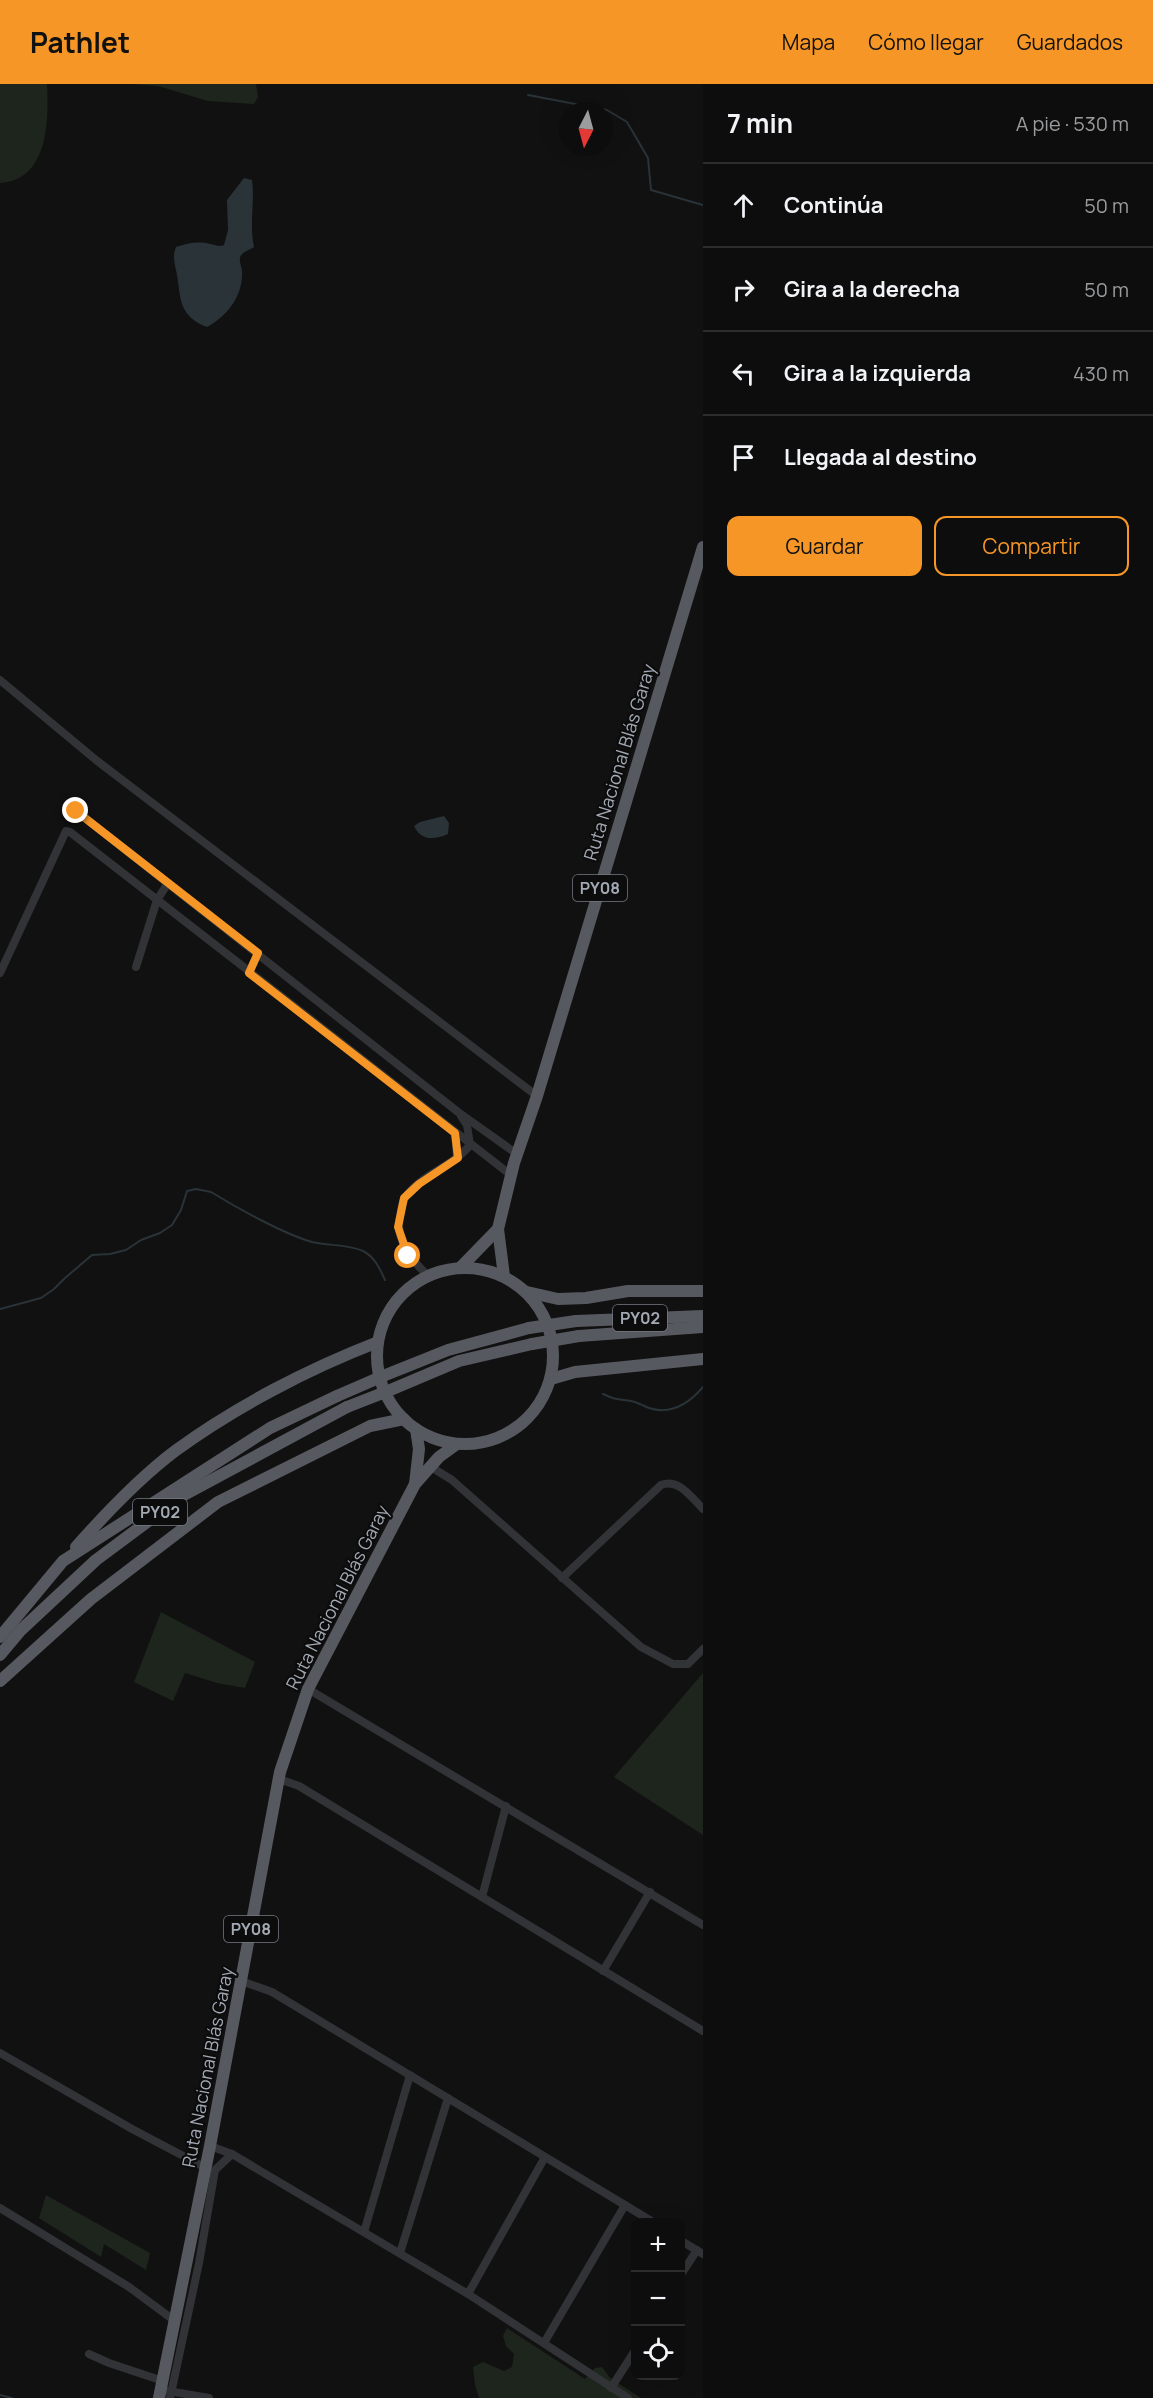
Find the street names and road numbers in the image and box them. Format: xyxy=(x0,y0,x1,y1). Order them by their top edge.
street label: Ruta Nacional Blás Garay xyxy=(578,660,660,863)
road number: PY08 xyxy=(573,875,627,901)
road number: PY02 xyxy=(613,1305,667,1331)
road number: PY02 xyxy=(133,1499,187,1525)
street label: Ruta Nacional Blás Garay xyxy=(280,1500,394,1693)
road number: PY08 xyxy=(224,1916,278,1942)
street label: Ruta Nacional Blás Garay xyxy=(176,1964,238,2170)

